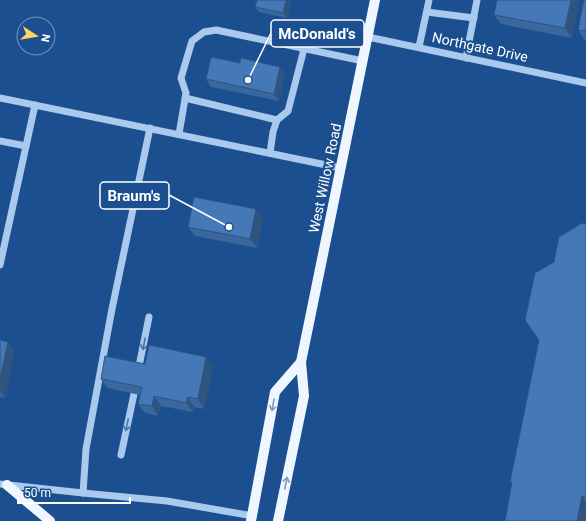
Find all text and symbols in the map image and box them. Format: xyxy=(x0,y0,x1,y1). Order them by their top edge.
north arrow xyxy=(16,16,56,56)
callout: McDonald's xyxy=(271,20,364,47)
text: McDonald's xyxy=(278,25,356,43)
street label: Northgate Drive xyxy=(431,29,529,65)
text: N xyxy=(38,33,52,43)
street label: West Willow Road xyxy=(306,122,344,234)
callout: Braum's xyxy=(100,182,169,209)
text: Braum's xyxy=(107,187,161,205)
one-way arrow xyxy=(139,337,147,350)
one-way arrow xyxy=(269,398,277,411)
one-way arrow xyxy=(123,418,131,431)
one-way arrow xyxy=(283,477,291,490)
scale bar xyxy=(18,479,130,505)
text: 50 m xyxy=(24,486,51,500)

